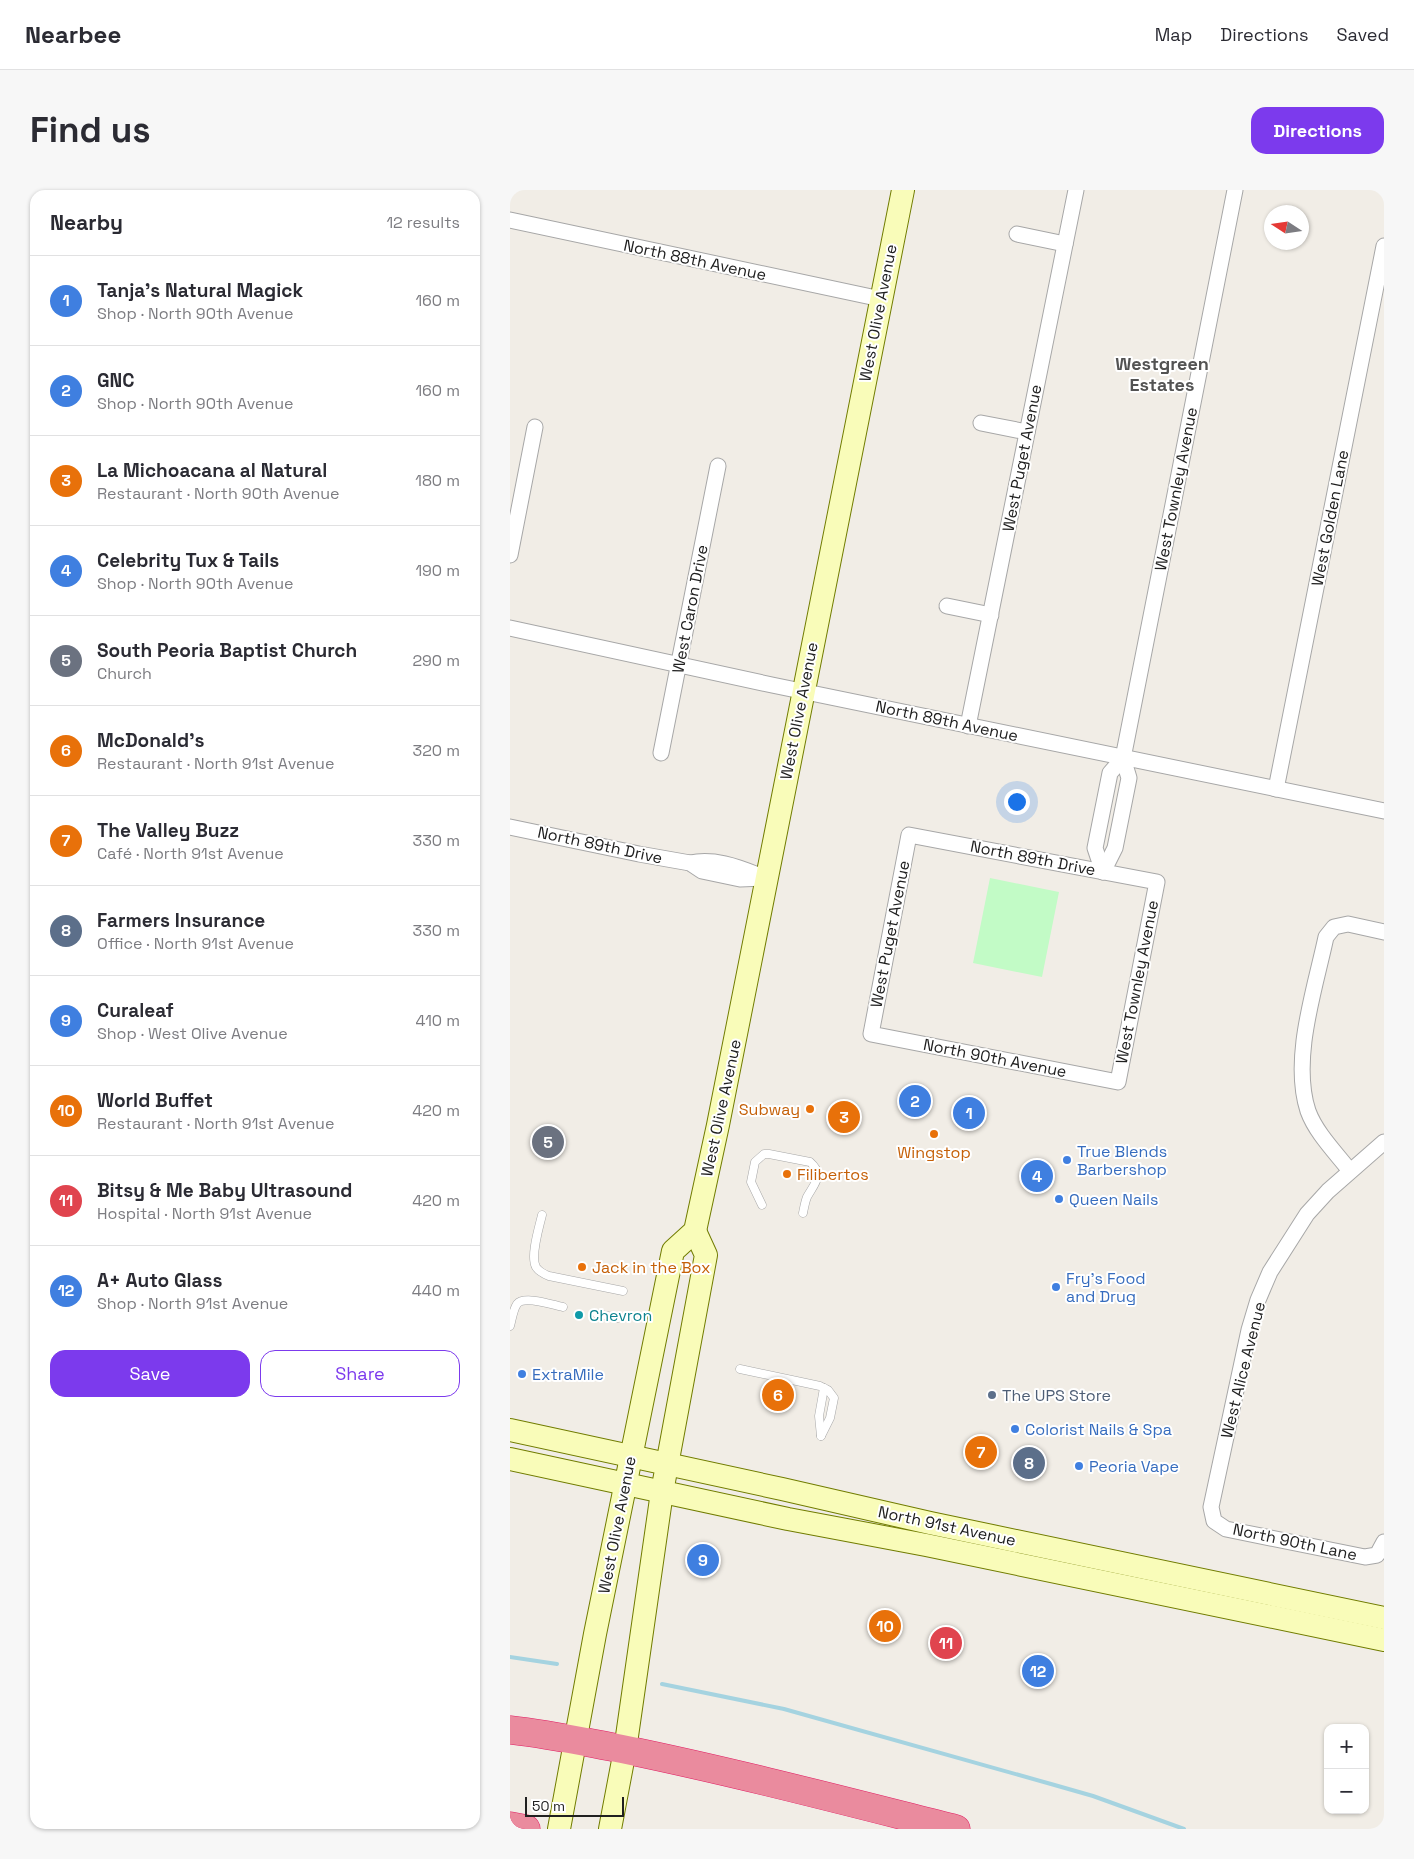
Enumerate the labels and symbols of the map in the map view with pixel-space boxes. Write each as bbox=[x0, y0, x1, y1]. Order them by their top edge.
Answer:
north arrow bbox=[1264, 205, 1309, 250]
street label: North 88th Avenue bbox=[622, 235, 768, 285]
street label: West Olive Avenue bbox=[854, 242, 902, 384]
district label: Westgreen Estates bbox=[1115, 352, 1209, 396]
street label: West Puget Avenue bbox=[997, 383, 1047, 533]
street label: West Townley Avenue bbox=[1150, 405, 1202, 573]
street label: West Golden Lane bbox=[1307, 448, 1353, 588]
street label: West Caron Drive bbox=[667, 543, 713, 675]
street label: West Olive Avenue bbox=[775, 640, 823, 782]
street label: North 89th Avenue bbox=[874, 696, 1020, 746]
your location bbox=[1004, 789, 1030, 815]
street label: North 89th Drive bbox=[536, 822, 664, 868]
street label: North 89th Drive bbox=[969, 836, 1097, 880]
street label: West Puget Avenue bbox=[865, 859, 915, 1009]
street label: West Townley Avenue bbox=[1111, 898, 1163, 1066]
street label: North 90th Avenue bbox=[922, 1034, 1068, 1082]
street label: West Olive Avenue bbox=[696, 1037, 746, 1179]
pin: 2 bbox=[899, 1082, 931, 1120]
pin: 1 bbox=[953, 1094, 985, 1132]
pin: 3 bbox=[828, 1098, 860, 1136]
place label: Subway bbox=[739, 1099, 800, 1120]
marker: Subway bbox=[804, 1103, 816, 1115]
pin: 5 bbox=[532, 1123, 564, 1161]
marker: Wingstop bbox=[928, 1128, 940, 1140]
place label: True Blends Barbershop bbox=[1077, 1141, 1167, 1180]
place label: Wingstop bbox=[897, 1142, 971, 1163]
marker: True Blends Barbershop bbox=[1061, 1154, 1073, 1166]
pin: 4 bbox=[1021, 1157, 1053, 1195]
place label: Filibertos bbox=[797, 1164, 869, 1185]
marker: Filibertos bbox=[781, 1168, 793, 1180]
place label: Queen Nails bbox=[1069, 1189, 1158, 1210]
marker: Queen Nails bbox=[1053, 1193, 1065, 1205]
place label: Jack in the Box bbox=[592, 1257, 710, 1278]
marker: Jack in the Box bbox=[576, 1261, 588, 1273]
place label: Fry's Food and Drug bbox=[1066, 1268, 1146, 1307]
marker: Fry's Food and Drug bbox=[1050, 1281, 1062, 1293]
street label: West Alice Avenue bbox=[1216, 1299, 1270, 1441]
place label: Chevron bbox=[589, 1305, 652, 1326]
marker: Chevron bbox=[573, 1309, 585, 1321]
place label: ExtraMile bbox=[532, 1364, 604, 1385]
marker: ExtraMile bbox=[516, 1368, 528, 1380]
pin: 6 bbox=[762, 1376, 794, 1414]
place label: The UPS Store bbox=[1002, 1385, 1111, 1406]
marker: The UPS Store bbox=[986, 1389, 998, 1401]
place label: Colorist Nails & Spa bbox=[1025, 1419, 1172, 1440]
marker: Colorist Nails & Spa bbox=[1009, 1423, 1021, 1435]
pin: 7 bbox=[965, 1433, 997, 1471]
pin: 8 bbox=[1013, 1444, 1045, 1482]
street label: West Olive Avenue bbox=[593, 1454, 641, 1596]
place label: Peoria Vape bbox=[1089, 1456, 1179, 1477]
marker: Peoria Vape bbox=[1073, 1460, 1085, 1472]
street label: North 91st Avenue bbox=[876, 1501, 1018, 1551]
street label: North 90th Lane bbox=[1231, 1519, 1359, 1565]
pin: 9 bbox=[687, 1541, 719, 1579]
pin: 10 bbox=[869, 1607, 901, 1645]
pin: 11 bbox=[930, 1624, 962, 1662]
pin: 12 bbox=[1022, 1652, 1054, 1690]
scale bar bbox=[525, 1794, 624, 1817]

